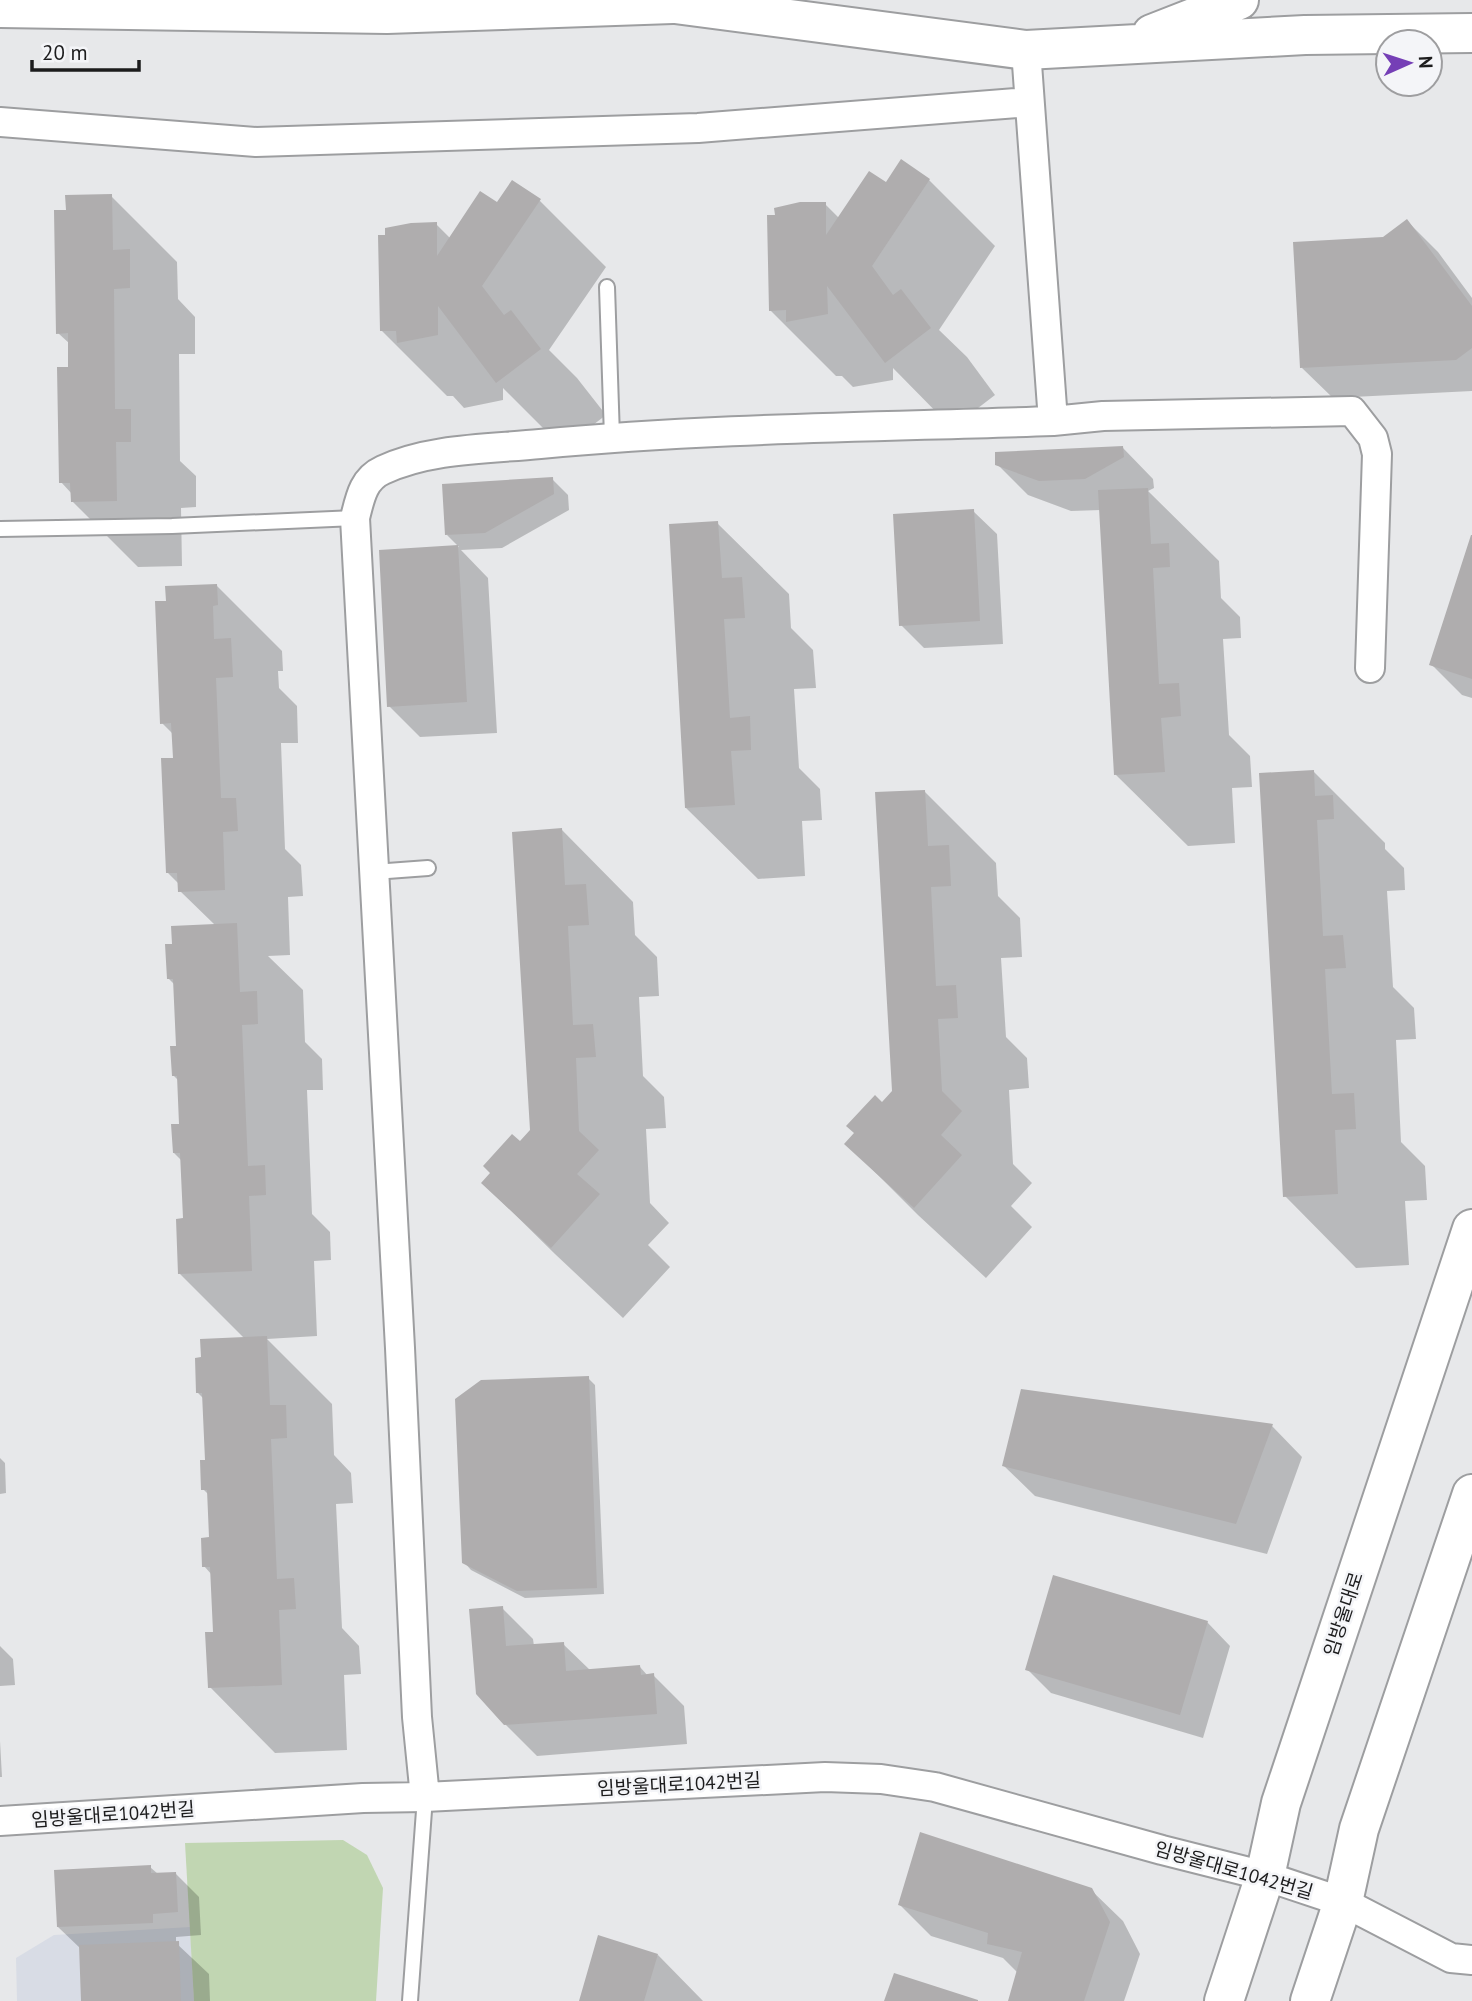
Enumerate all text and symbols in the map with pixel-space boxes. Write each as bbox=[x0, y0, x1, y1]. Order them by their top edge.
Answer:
scale bar bbox=[32, 28, 138, 72]
north arrow bbox=[1374, 28, 1444, 98]
text: 20 m bbox=[42, 39, 88, 66]
text: N bbox=[1414, 55, 1438, 69]
street label: 임방울대로 bbox=[1318, 1569, 1368, 1659]
street label: 임방울대로1042번길 bbox=[597, 1768, 761, 1800]
street label: 임방울대로1042번길 bbox=[30, 1796, 196, 1832]
street label: 임방울대로1042번길 bbox=[1152, 1836, 1316, 1904]

